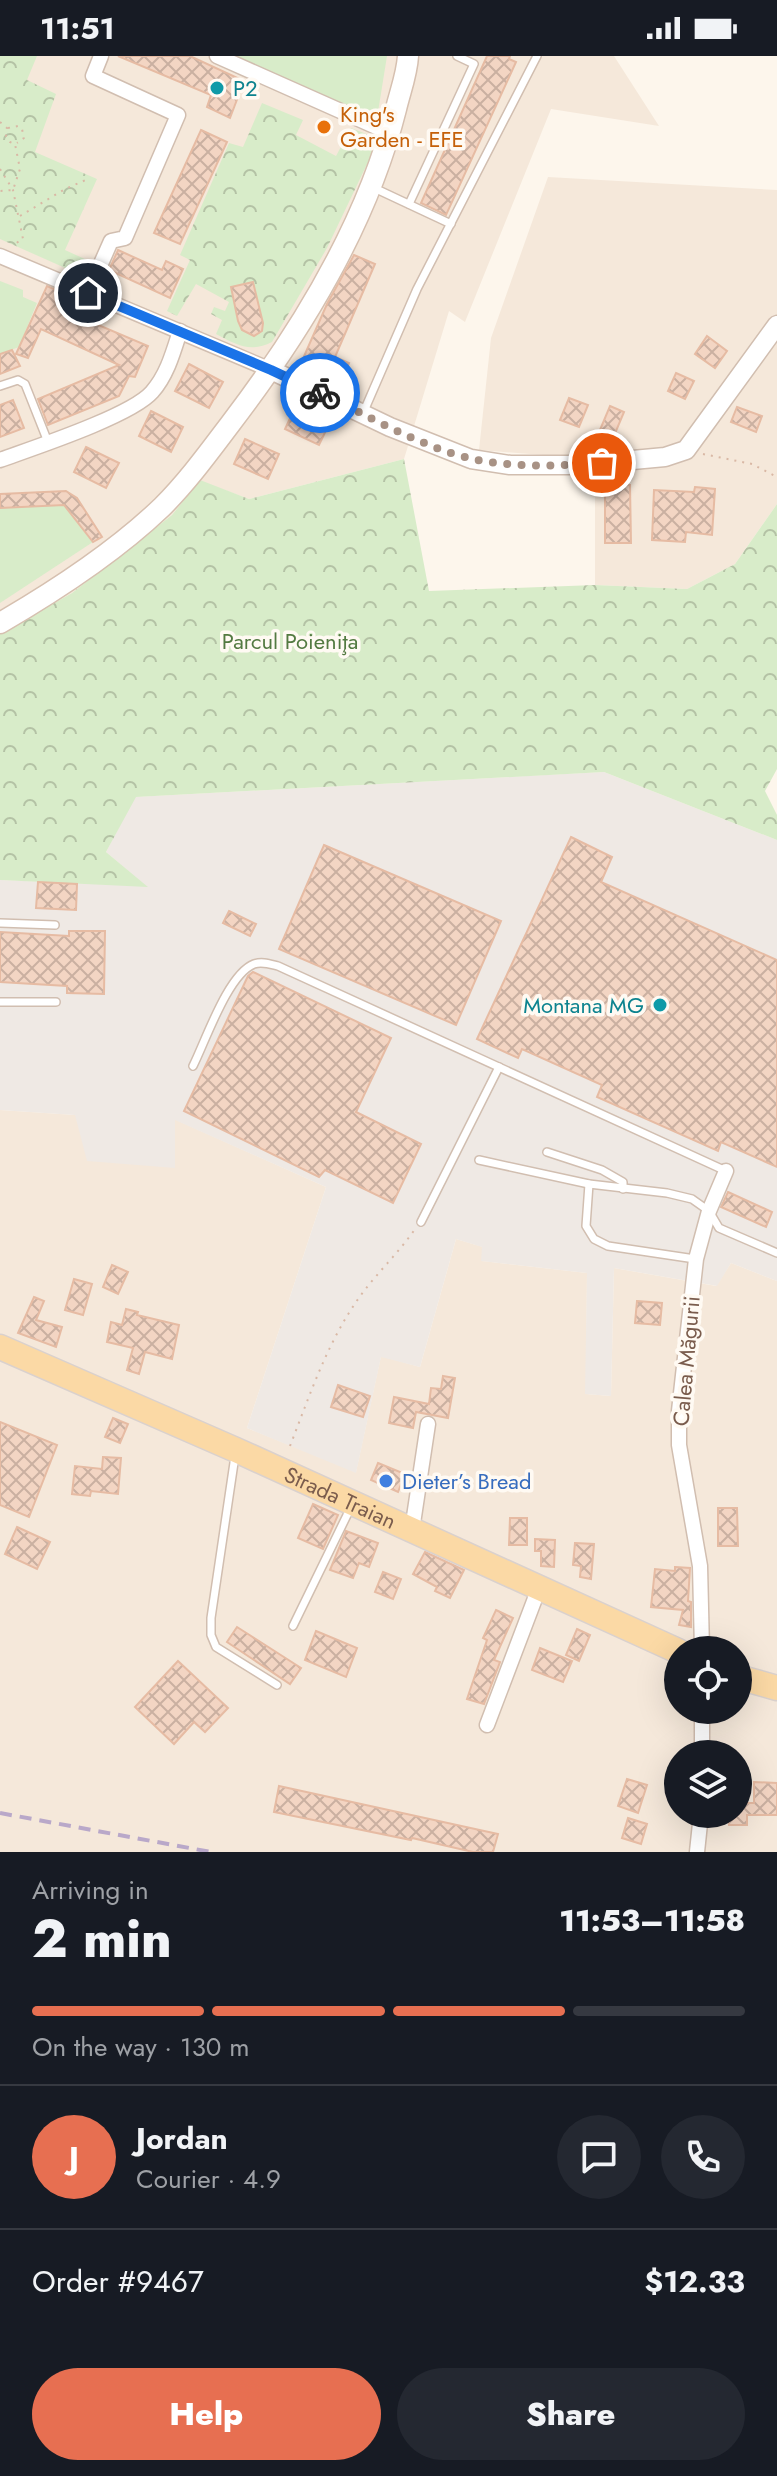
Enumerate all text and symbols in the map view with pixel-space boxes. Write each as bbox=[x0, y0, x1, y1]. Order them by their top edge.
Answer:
text: 11:51 bbox=[40, 7, 115, 50]
place label: P2 bbox=[233, 72, 258, 104]
marker: P2 bbox=[208, 79, 226, 97]
place label: King's Garden - EFE bbox=[340, 98, 464, 155]
marker: King's Garden - EFE bbox=[315, 118, 333, 136]
pin bbox=[54, 259, 122, 327]
icon: home bbox=[66, 271, 110, 315]
courier bbox=[280, 353, 360, 433]
icon: bike bbox=[298, 371, 342, 415]
pin bbox=[568, 429, 636, 497]
icon: bag bbox=[580, 441, 624, 485]
park label: Parcul Poieniţa bbox=[222, 625, 358, 657]
place label: Montana MG bbox=[523, 989, 644, 1021]
marker: Montana MG bbox=[651, 996, 669, 1014]
street label: Calea Măgurii bbox=[664, 1294, 708, 1428]
street label: Strada Traian bbox=[279, 1458, 401, 1537]
place label: Dieter’s Bread bbox=[402, 1465, 531, 1497]
marker: Dieter’s Bread bbox=[377, 1472, 395, 1490]
map controls bbox=[664, 1636, 752, 1828]
button: locate bbox=[664, 1636, 752, 1724]
button: layers bbox=[664, 1740, 752, 1828]
text: Arriving in bbox=[32, 1871, 149, 1909]
text: 11:53–11:58 bbox=[559, 1899, 745, 1942]
text: 2 min bbox=[32, 1901, 172, 1977]
text: On the way · 130 m bbox=[32, 2028, 250, 2066]
button: chat bbox=[557, 2115, 641, 2199]
button: phone bbox=[661, 2115, 745, 2199]
text: Jordan bbox=[136, 2117, 228, 2160]
text: J bbox=[69, 2136, 79, 2179]
text: Courier · 4.9 bbox=[136, 2160, 281, 2198]
text: Order #9467 bbox=[32, 2260, 204, 2303]
text: $12.33 bbox=[644, 2260, 745, 2303]
button: Help bbox=[32, 2368, 381, 2460]
button: Share bbox=[397, 2368, 745, 2460]

